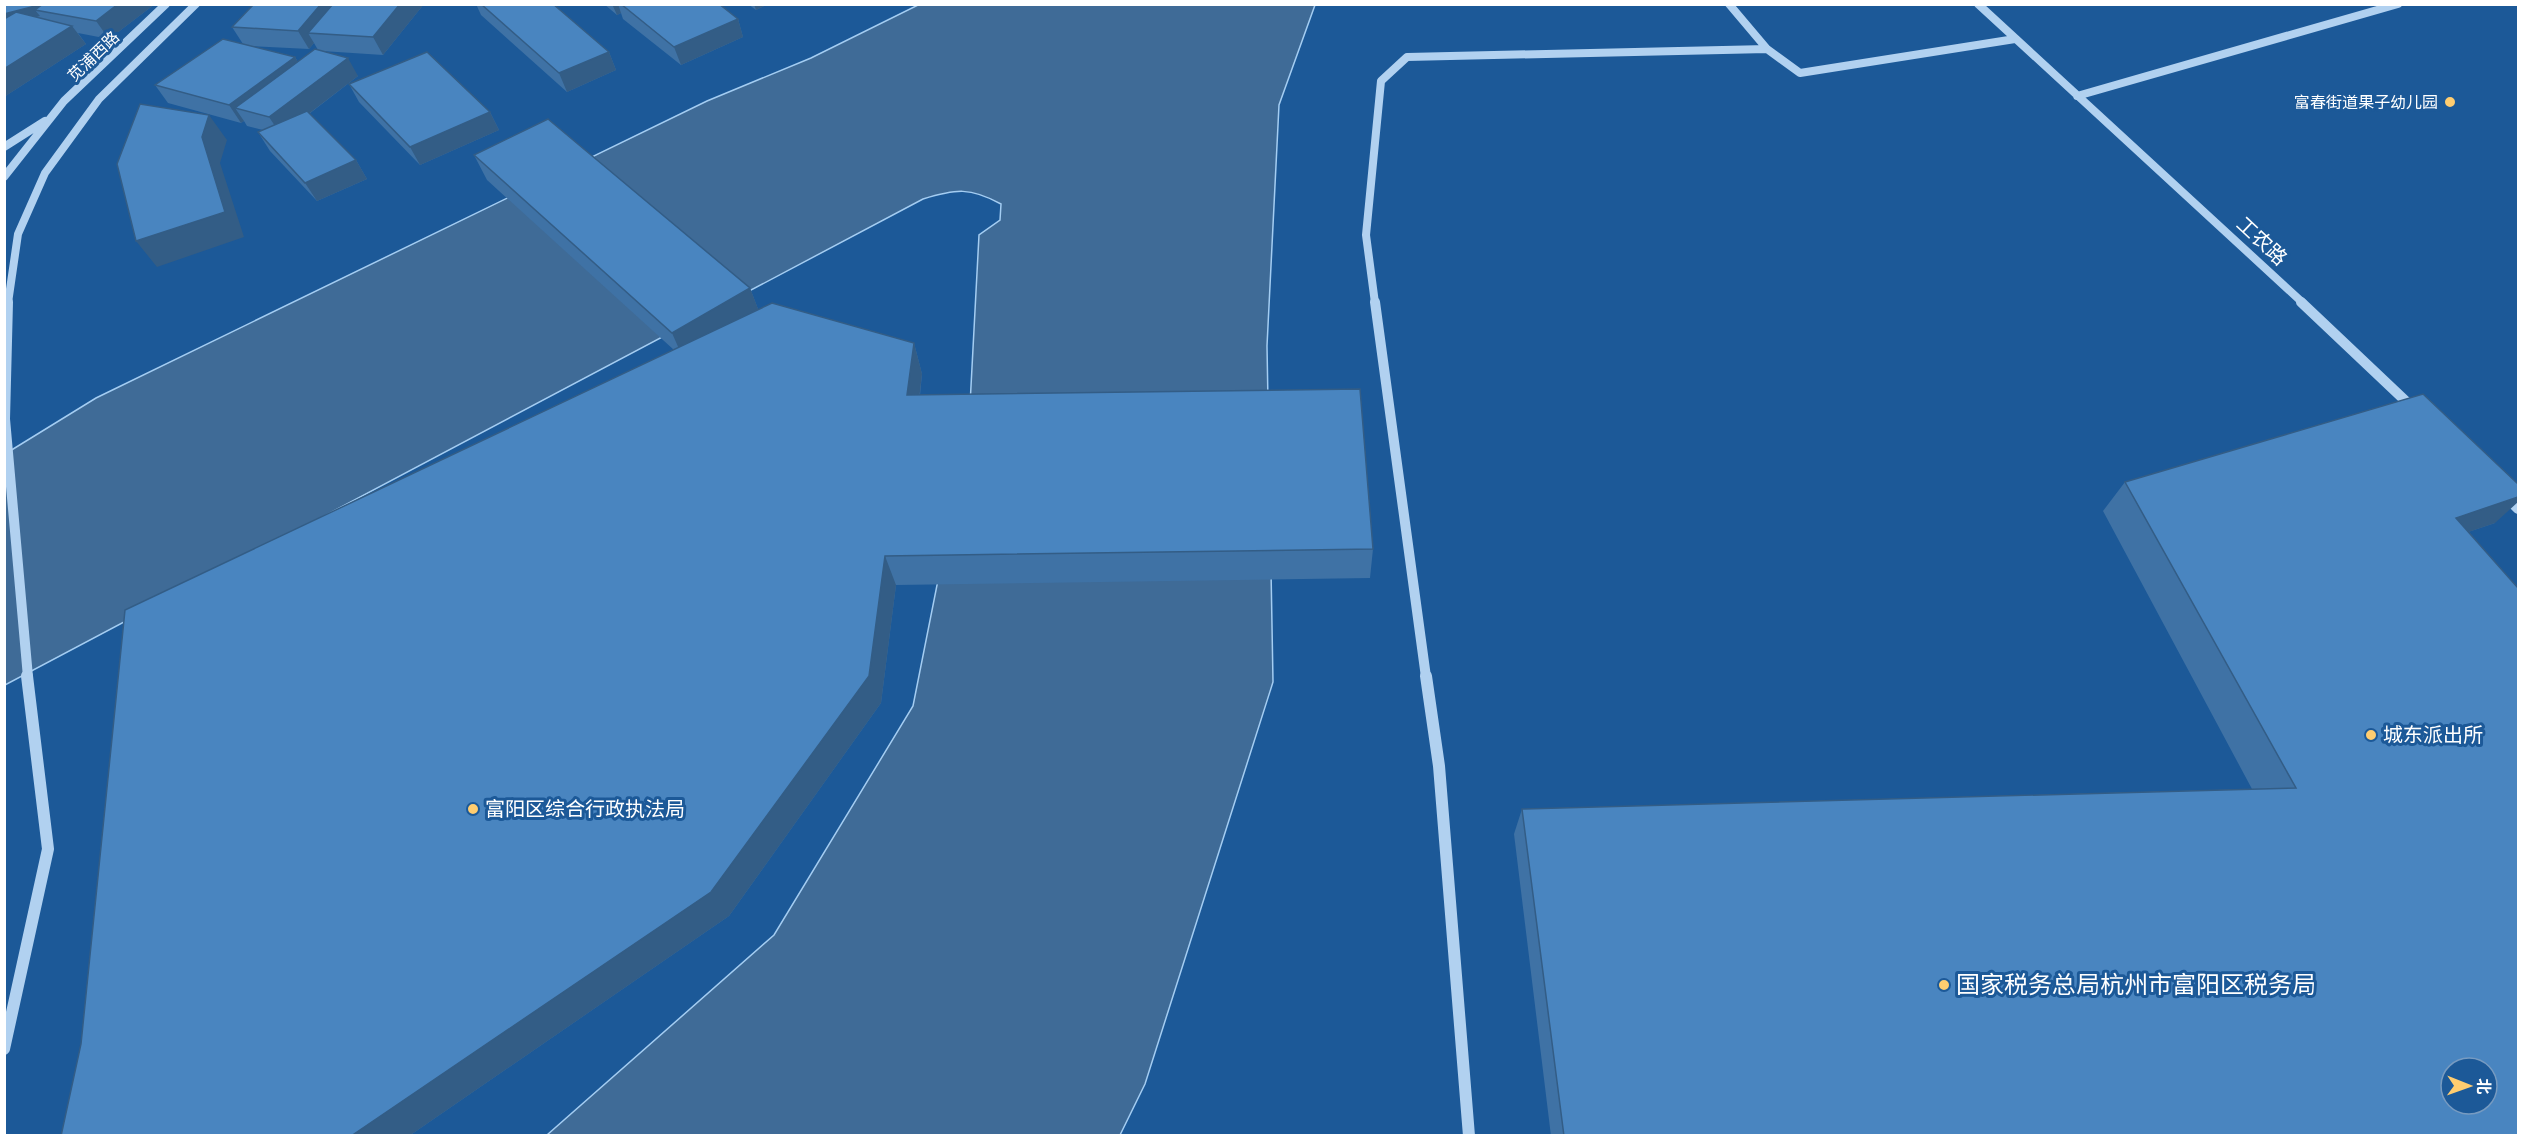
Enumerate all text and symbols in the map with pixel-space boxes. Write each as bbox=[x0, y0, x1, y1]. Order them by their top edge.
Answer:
street label: 苋浦西路 bbox=[64, 27, 123, 85]
place label: 富春街道果子幼儿园 bbox=[2294, 93, 2438, 112]
marker: 富春街道果子幼儿园 bbox=[2443, 95, 2457, 109]
street label: 工农路 bbox=[2232, 212, 2291, 270]
place label: 城东派出所 bbox=[2383, 724, 2483, 747]
marker: 城东派出所 bbox=[2364, 728, 2378, 742]
place label: 富阳区综合行政执法局 bbox=[485, 798, 685, 821]
marker: 富阳区综合行政执法局 bbox=[466, 802, 480, 816]
place label: 国家税务总局杭州市富阳区税务局 bbox=[1956, 971, 2316, 999]
marker: 国家税务总局杭州市富阳区税务局 bbox=[1937, 978, 1951, 992]
north arrow bbox=[2439, 1056, 2499, 1116]
text: 北 bbox=[2474, 1078, 2493, 1094]

